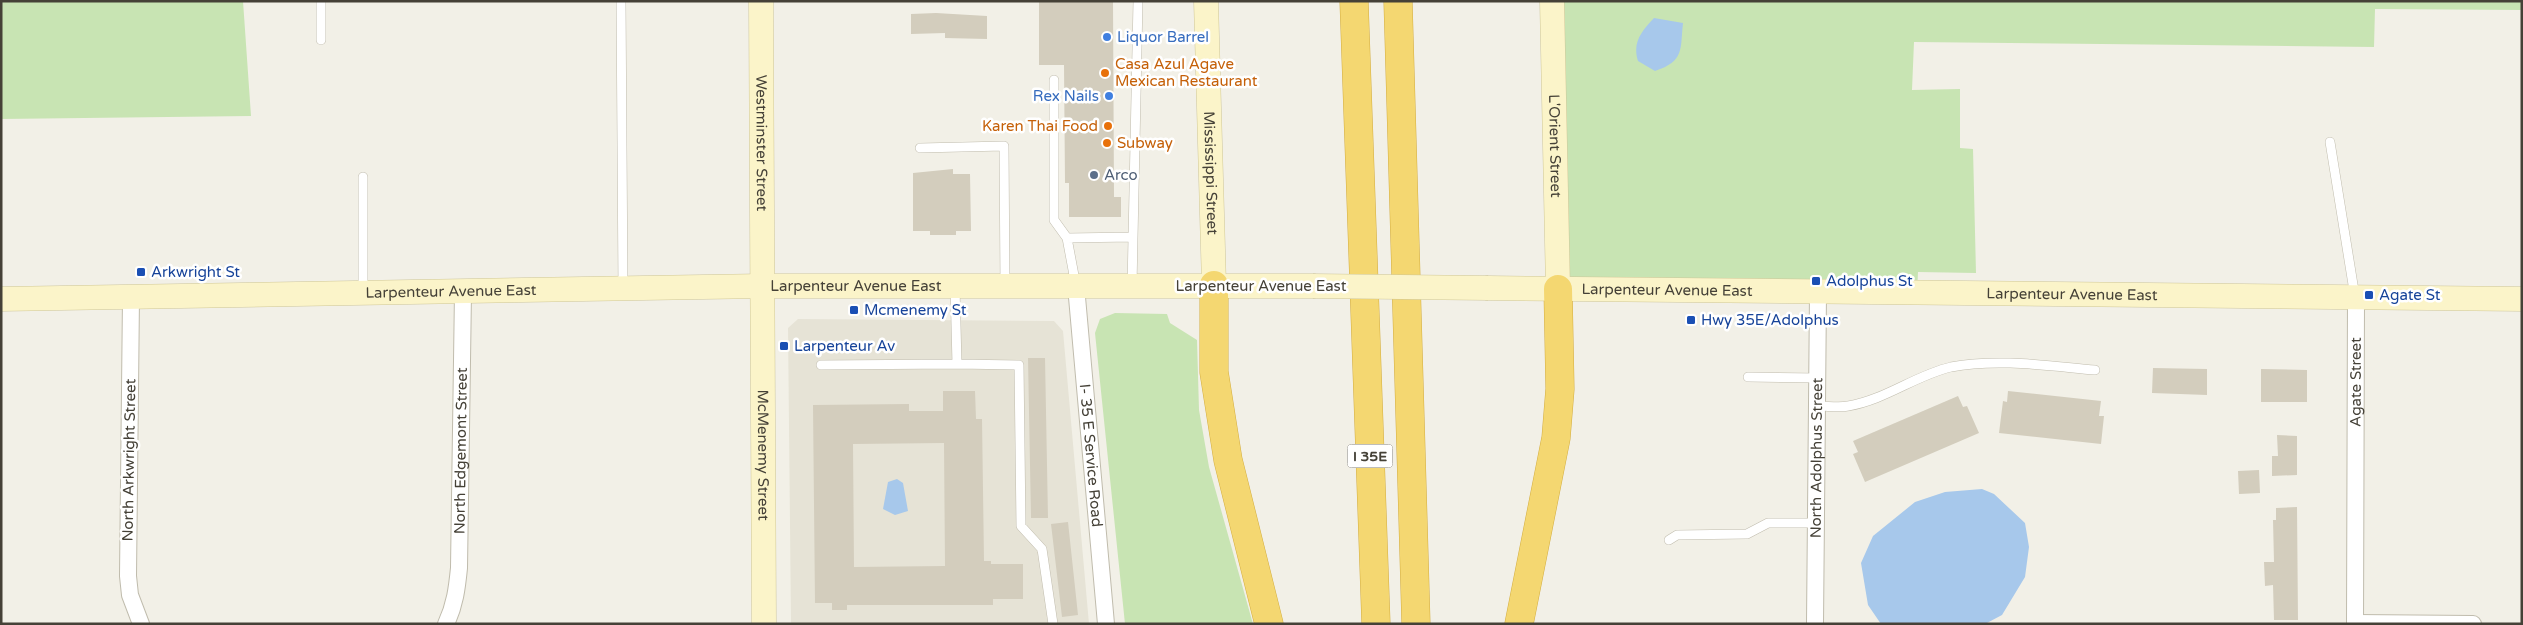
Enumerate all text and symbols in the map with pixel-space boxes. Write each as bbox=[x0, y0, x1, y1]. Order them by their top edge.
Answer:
place label: Liquor Barrel bbox=[1117, 28, 1209, 46]
marker: Liquor Barrel bbox=[1101, 31, 1113, 43]
place label: Casa Azul Agave Mexican Restaurant bbox=[1115, 55, 1258, 90]
marker: Casa Azul Agave Mexican Restaurant bbox=[1099, 67, 1111, 79]
street label: Westminster Street bbox=[752, 75, 771, 212]
place label: Rex Nails bbox=[1033, 87, 1099, 105]
marker: Rex Nails bbox=[1103, 90, 1115, 102]
street label: L'Orient Street bbox=[1545, 94, 1565, 198]
street label: Mississippi Street bbox=[1200, 111, 1222, 235]
place label: Karen Thai Food bbox=[982, 117, 1098, 135]
marker: Karen Thai Food bbox=[1102, 120, 1114, 132]
place label: Subway bbox=[1117, 134, 1173, 152]
marker: Subway bbox=[1101, 137, 1113, 149]
place label: Arco bbox=[1104, 166, 1138, 184]
marker: Arco bbox=[1088, 169, 1100, 181]
place label: Arkwright St bbox=[151, 263, 240, 281]
marker: Arkwright St bbox=[135, 266, 147, 278]
place label: Adolphus St bbox=[1826, 272, 1913, 290]
marker: Adolphus St bbox=[1810, 275, 1822, 287]
street label: Larpenteur Avenue East bbox=[770, 277, 942, 295]
street label: Larpenteur Avenue East bbox=[1176, 277, 1347, 295]
street label: Larpenteur Avenue East bbox=[1581, 280, 1753, 300]
street label: Larpenteur Avenue East bbox=[365, 281, 537, 302]
street label: Larpenteur Avenue East bbox=[1986, 284, 2158, 304]
place label: Agate St bbox=[2379, 286, 2441, 304]
marker: Agate St bbox=[2363, 289, 2375, 301]
place label: Mcmenemy St bbox=[864, 301, 967, 319]
marker: Mcmenemy St bbox=[848, 304, 860, 316]
place label: Hwy 35E/Adolphus bbox=[1701, 311, 1839, 329]
marker: Hwy 35E/Adolphus bbox=[1685, 314, 1697, 326]
place label: Larpenteur Av bbox=[794, 337, 895, 355]
street label: Agate Street bbox=[2347, 337, 2365, 427]
marker: Larpenteur Av bbox=[778, 340, 790, 352]
street label: North Edgemont Street bbox=[450, 367, 471, 534]
street label: North Adolphus Street bbox=[1807, 377, 1826, 538]
street label: North Arkwright Street bbox=[119, 378, 139, 542]
street label: I- 35 E Service Road bbox=[1076, 383, 1106, 528]
street label: McMenemy Street bbox=[754, 389, 773, 521]
road number: I 35E bbox=[1348, 444, 1392, 468]

